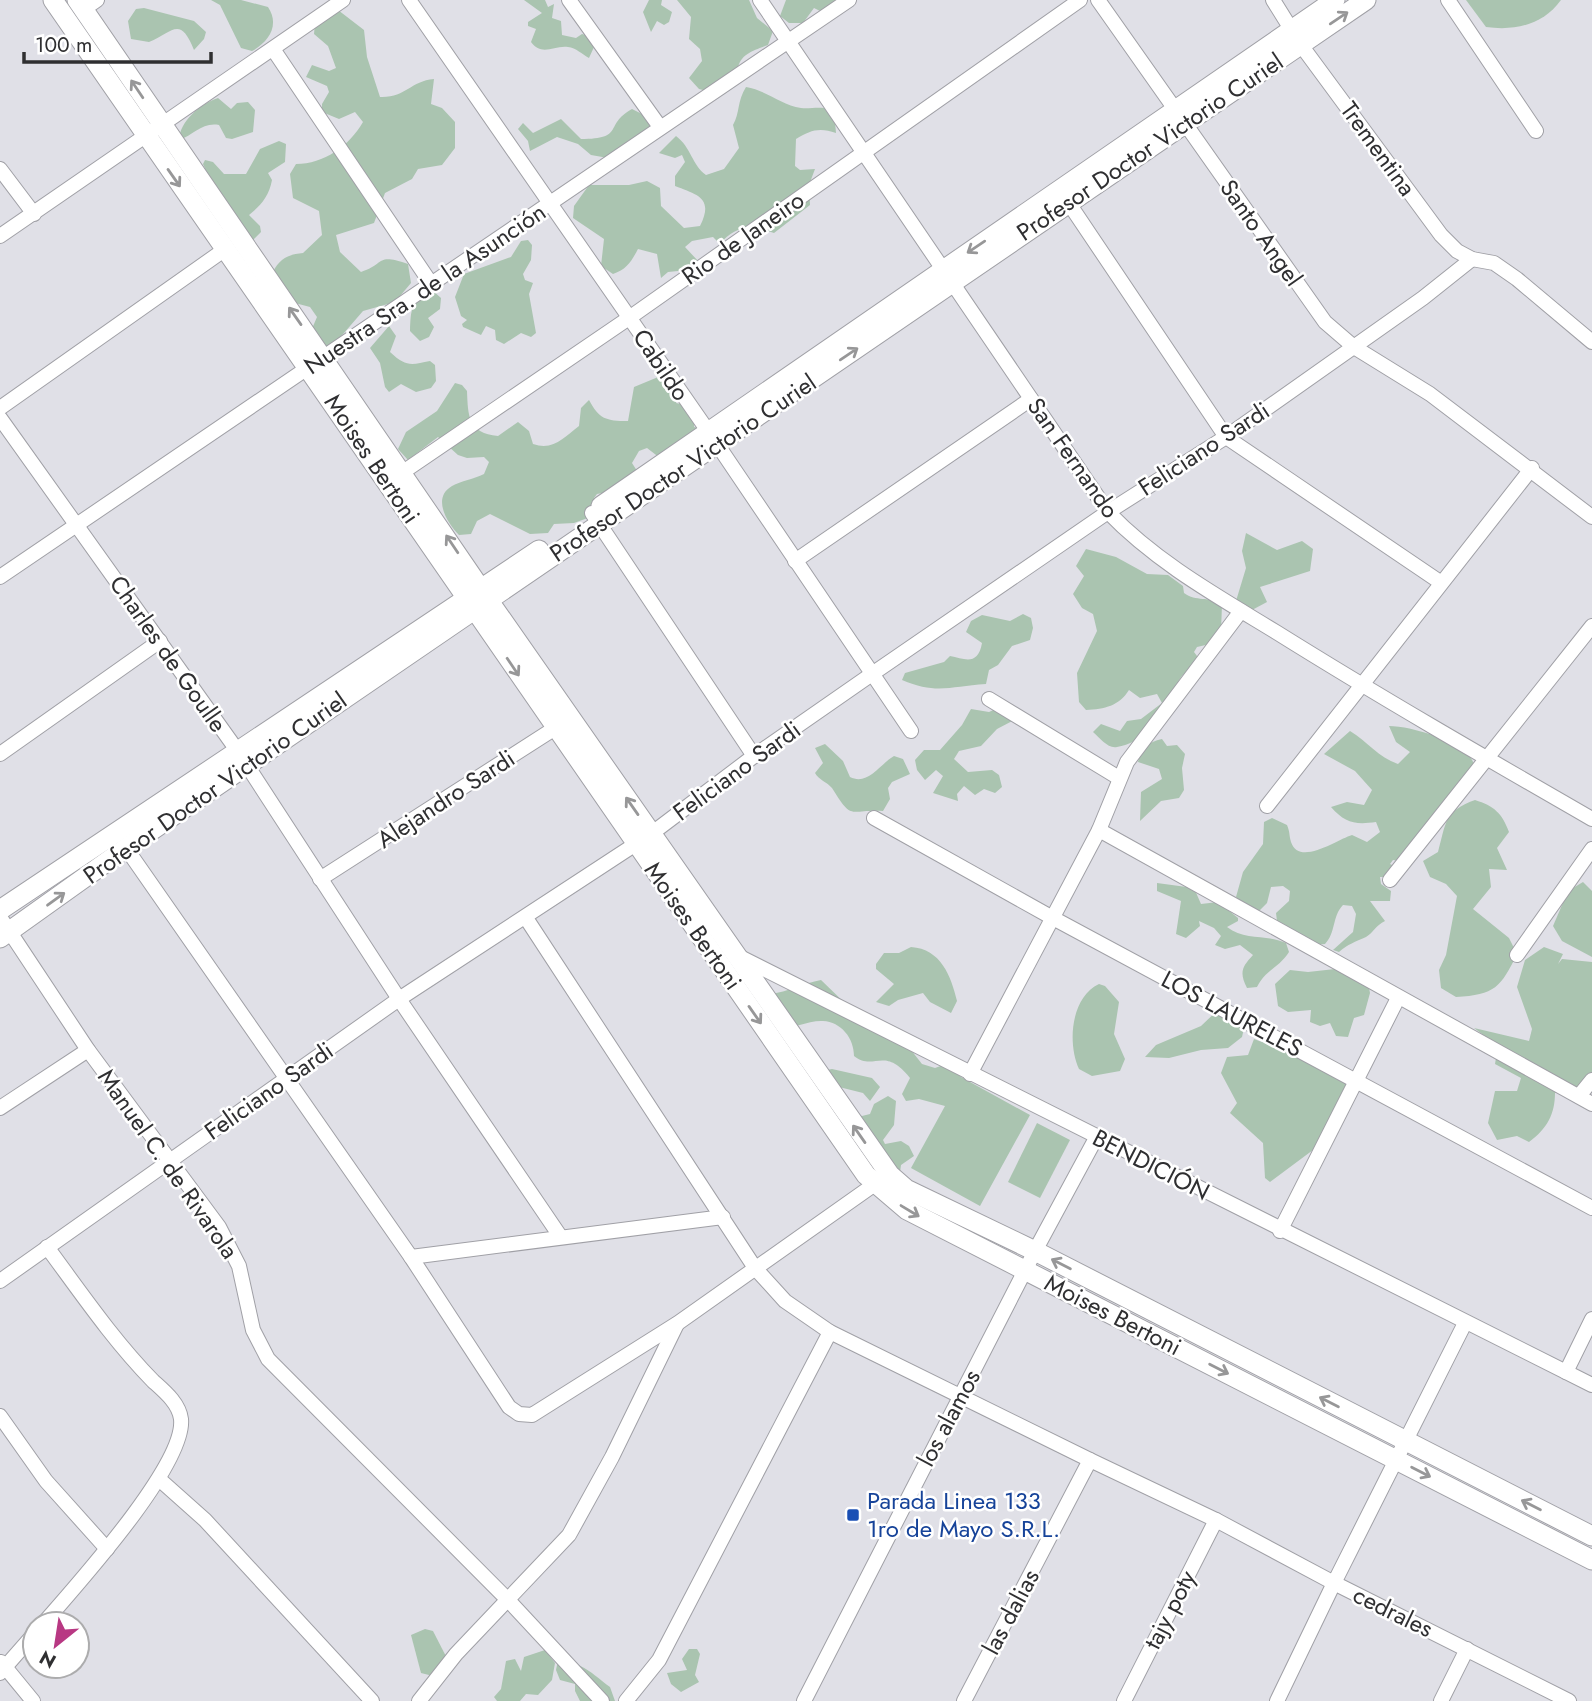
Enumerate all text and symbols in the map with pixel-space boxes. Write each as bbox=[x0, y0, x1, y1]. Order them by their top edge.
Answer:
one-way arrow bbox=[1329, 11, 1349, 25]
scale bar bbox=[24, 21, 212, 65]
text: 100 m bbox=[35, 30, 92, 60]
street label: Profesor Doctor Victorio Curiel bbox=[1009, 44, 1290, 249]
one-way arrow bbox=[130, 80, 145, 99]
street label: Trementina bbox=[1332, 94, 1425, 203]
one-way arrow bbox=[167, 168, 181, 187]
street label: Santo Angel bbox=[1212, 172, 1311, 293]
street label: Rio de Janeiro bbox=[674, 182, 811, 293]
street label: Nuestra Sra. de la Asunción bbox=[297, 194, 553, 383]
one-way arrow bbox=[967, 240, 986, 254]
one-way arrow bbox=[288, 307, 302, 326]
street label: Cabildo bbox=[624, 322, 698, 408]
one-way arrow bbox=[838, 347, 858, 361]
street label: Profesor Doctor Victorio Curiel bbox=[542, 365, 823, 570]
street label: Moises Bertoni bbox=[316, 387, 429, 530]
street label: San Fernando bbox=[1019, 390, 1128, 525]
street label: Feliciano Sardi bbox=[1131, 393, 1276, 504]
one-way arrow bbox=[445, 535, 459, 554]
street label: Charles de Goulle bbox=[101, 568, 236, 739]
one-way arrow bbox=[506, 657, 521, 676]
street label: Profesor Doctor Victorio Curiel bbox=[76, 683, 354, 892]
street label: Feliciano Sardi bbox=[666, 712, 808, 829]
street label: Alejandro Sardi bbox=[370, 741, 522, 856]
one-way arrow bbox=[625, 797, 639, 816]
street label: Moises Bertoni bbox=[636, 854, 751, 997]
one-way arrow bbox=[46, 891, 65, 906]
street label: LOS LAURELES bbox=[1155, 962, 1309, 1066]
one-way arrow bbox=[748, 1005, 762, 1024]
street label: Feliciano Sardi bbox=[197, 1033, 340, 1148]
street label: Manuel C. de Rivarola bbox=[90, 1062, 247, 1266]
street label: BENDICIÓN bbox=[1087, 1120, 1216, 1209]
one-way arrow bbox=[852, 1125, 866, 1144]
one-way arrow bbox=[900, 1204, 920, 1218]
one-way arrow bbox=[1051, 1257, 1072, 1271]
street label: Moises Bertoni bbox=[1039, 1265, 1188, 1364]
street label: los alamos bbox=[908, 1363, 989, 1473]
one-way arrow bbox=[1208, 1363, 1228, 1377]
one-way arrow bbox=[1319, 1394, 1340, 1408]
one-way arrow bbox=[1410, 1466, 1431, 1480]
place label: Parada Linea 133 1ro de Mayo S.R.L. bbox=[867, 1483, 1060, 1546]
one-way arrow bbox=[1521, 1498, 1542, 1512]
marker: Parada Linea 133 1ro de Mayo S.R.L. bbox=[845, 1507, 861, 1523]
street label: las dalias bbox=[973, 1563, 1048, 1661]
street label: tajy poty bbox=[1135, 1564, 1204, 1655]
street label: cedrales bbox=[1347, 1577, 1439, 1646]
north arrow bbox=[21, 1610, 91, 1680]
text: N bbox=[34, 1644, 61, 1675]

